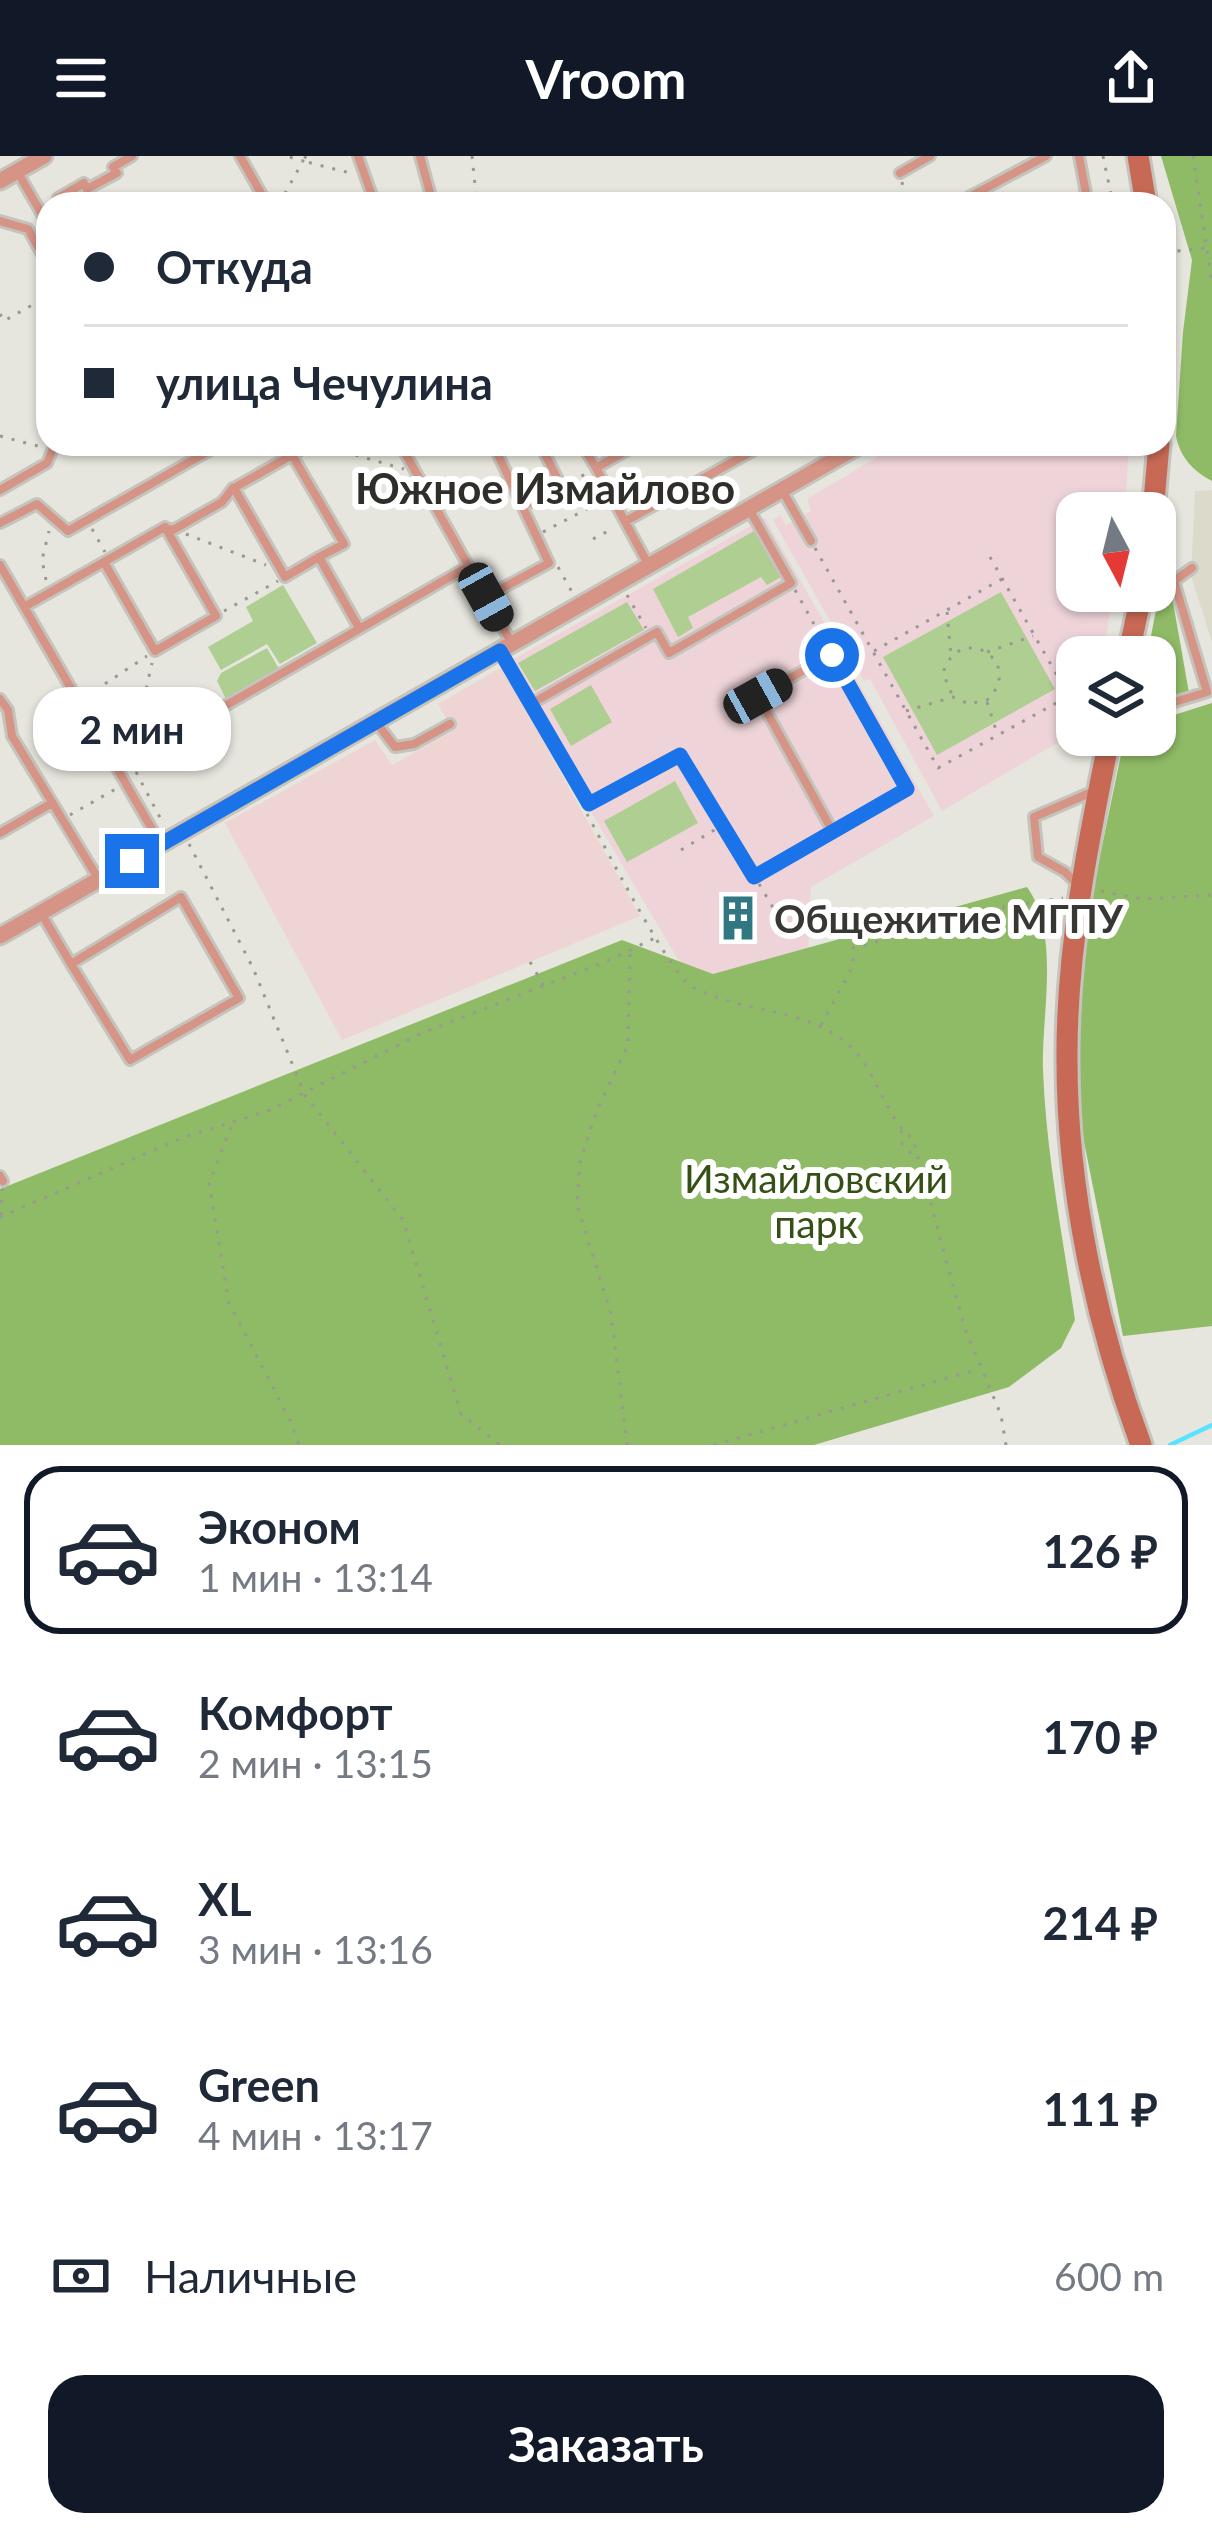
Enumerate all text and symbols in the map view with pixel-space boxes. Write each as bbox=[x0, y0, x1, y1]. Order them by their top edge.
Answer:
icon: menu bbox=[48, 45, 114, 111]
icon: share bbox=[1098, 45, 1164, 111]
text: Vroom bbox=[525, 46, 687, 111]
text: Откуда bbox=[156, 240, 313, 294]
text: улица Чечулина bbox=[156, 356, 493, 410]
district label: Южное Измайлово bbox=[355, 463, 735, 513]
north arrow bbox=[1056, 492, 1176, 612]
map controls bbox=[1056, 492, 1176, 756]
car bbox=[453, 557, 519, 637]
route start bbox=[805, 628, 859, 682]
button: layers bbox=[1056, 636, 1176, 756]
car bbox=[718, 663, 798, 729]
callout: 2 мин bbox=[33, 687, 231, 771]
text: 2 мин bbox=[80, 706, 185, 752]
route end bbox=[105, 834, 159, 888]
building icon: Общежитие МГПУ bbox=[713, 893, 763, 943]
place label: Общежитие МГПУ bbox=[774, 895, 1124, 941]
park label: Измайловский парк bbox=[684, 1155, 948, 1246]
icon: car bbox=[54, 1496, 162, 1604]
text: Эконом bbox=[198, 1500, 361, 1554]
text: 126 ₽ bbox=[1043, 1524, 1158, 1578]
text: 1 мин · 13:14 bbox=[198, 1554, 433, 1600]
icon: car bbox=[54, 1682, 162, 1790]
text: Комфорт bbox=[198, 1686, 393, 1740]
text: 170 ₽ bbox=[1043, 1710, 1158, 1764]
text: 2 мин · 13:15 bbox=[198, 1740, 433, 1786]
icon: car bbox=[54, 1868, 162, 1976]
text: XL bbox=[198, 1872, 252, 1926]
text: 214 ₽ bbox=[1043, 1896, 1158, 1950]
text: 3 мин · 13:16 bbox=[198, 1926, 433, 1972]
icon: car bbox=[54, 2054, 162, 2162]
text: Green bbox=[198, 2058, 320, 2112]
text: 111 ₽ bbox=[1043, 2082, 1158, 2136]
text: 4 мин · 13:17 bbox=[198, 2112, 433, 2158]
icon: cash bbox=[48, 2243, 114, 2309]
text: Наличные bbox=[144, 2249, 357, 2303]
text: 600 m bbox=[1054, 2253, 1164, 2299]
button: Заказать bbox=[48, 2375, 1164, 2513]

